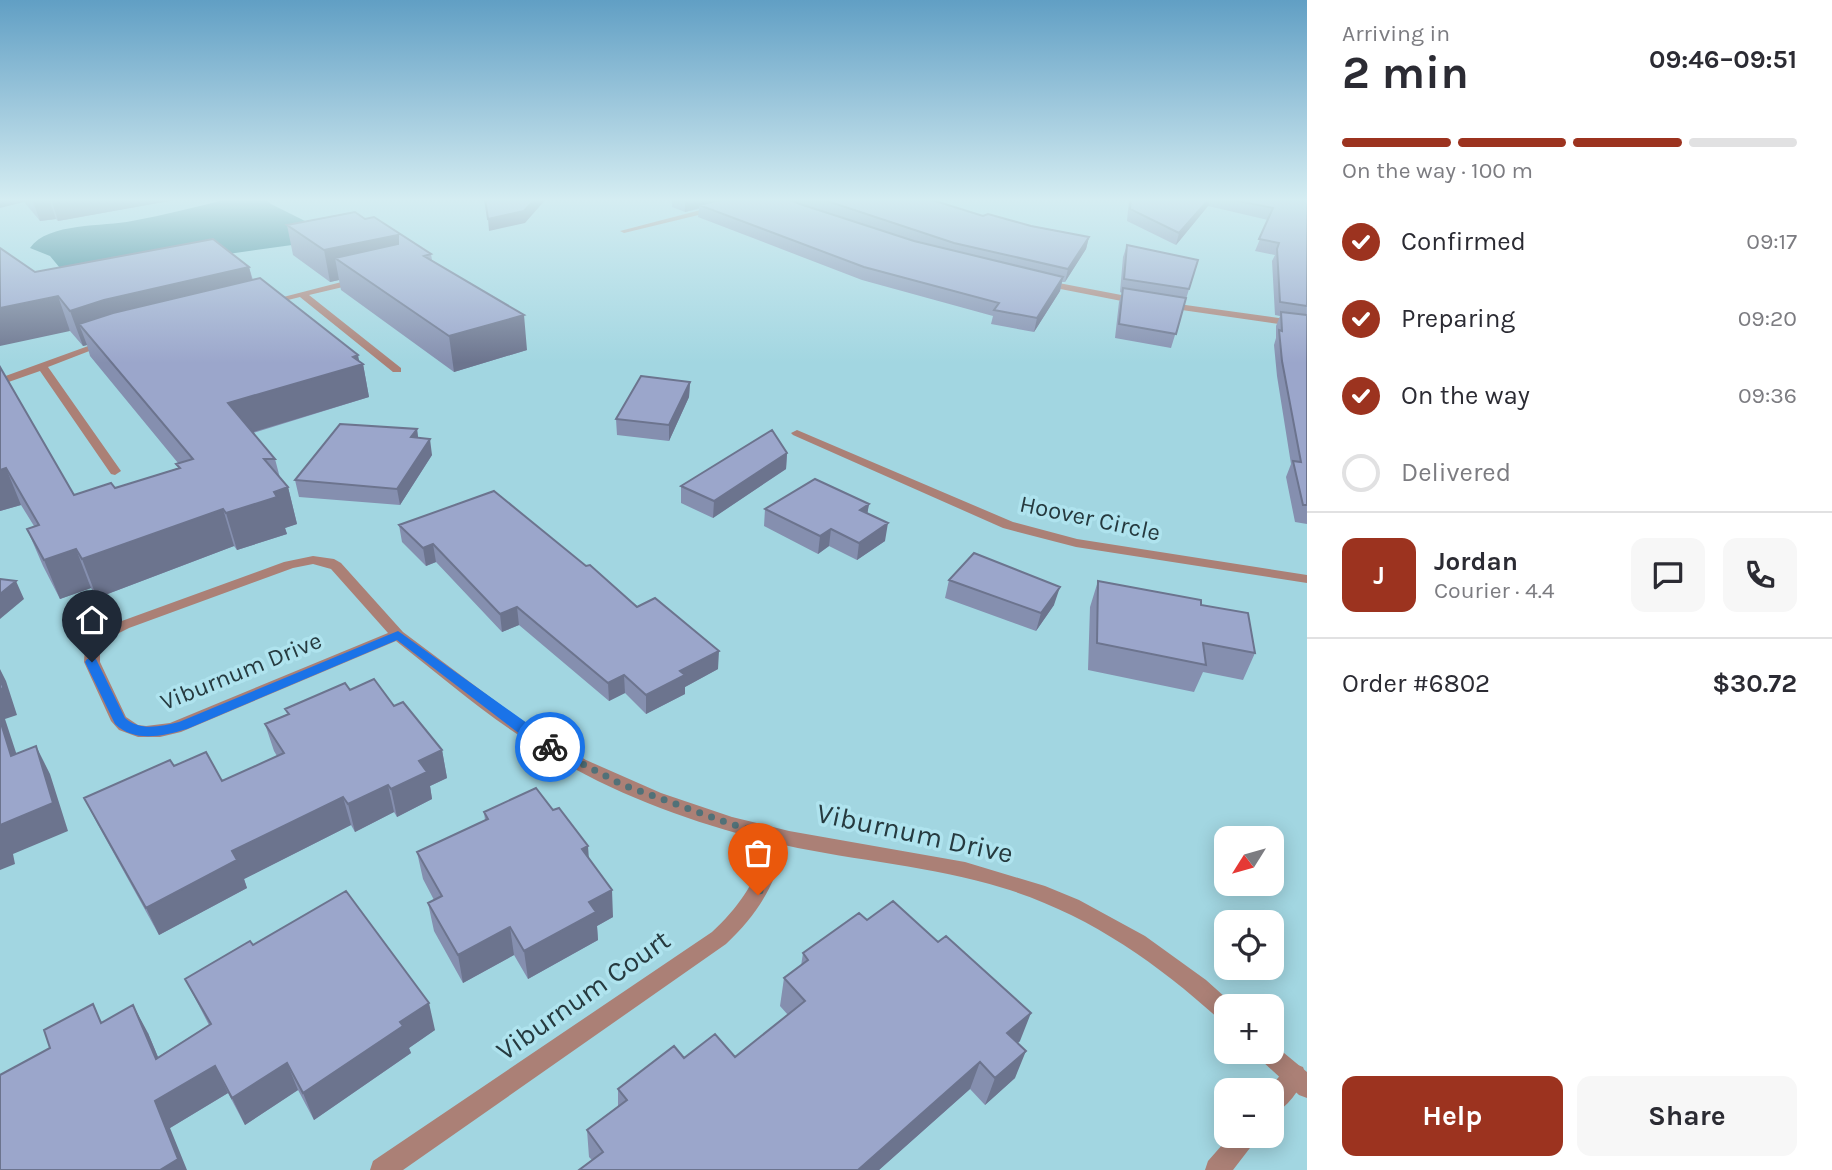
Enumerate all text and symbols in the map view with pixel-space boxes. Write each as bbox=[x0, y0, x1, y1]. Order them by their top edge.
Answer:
text: Arriving in bbox=[1342, 20, 1450, 47]
text: 09:46–09:51 bbox=[1649, 44, 1797, 75]
text: 2 min bbox=[1342, 46, 1469, 100]
text: On the way · 100 m bbox=[1342, 157, 1533, 184]
icon: check bbox=[1342, 223, 1380, 261]
text: Confirmed bbox=[1401, 226, 1526, 257]
text: 09:17 bbox=[1746, 228, 1797, 255]
icon: check bbox=[1342, 300, 1380, 338]
text: Preparing bbox=[1401, 303, 1515, 334]
text: 09:20 bbox=[1738, 305, 1797, 332]
icon: check bbox=[1342, 377, 1380, 415]
text: On the way bbox=[1401, 380, 1530, 411]
text: 09:36 bbox=[1738, 382, 1797, 409]
text: Delivered bbox=[1401, 457, 1511, 488]
street label: Hoover Circle bbox=[1017, 489, 1163, 547]
button: chat bbox=[1631, 538, 1705, 612]
button: phone bbox=[1723, 538, 1797, 612]
text: Jordan bbox=[1434, 546, 1518, 577]
text: J bbox=[1373, 560, 1385, 591]
text: Courier · 4.4 bbox=[1434, 577, 1555, 604]
pin bbox=[62, 590, 122, 662]
icon: home bbox=[73, 601, 111, 639]
street label: Viburnum Drive bbox=[156, 626, 326, 716]
text: Order #6802 bbox=[1342, 668, 1490, 699]
text: $30.72 bbox=[1712, 668, 1797, 699]
courier bbox=[515, 712, 585, 782]
icon: bike bbox=[531, 728, 569, 766]
street label: Viburnum Drive bbox=[814, 796, 1016, 870]
pin bbox=[728, 823, 788, 895]
north arrow bbox=[1214, 826, 1284, 896]
map controls bbox=[1214, 826, 1284, 1148]
icon: bag bbox=[739, 834, 777, 872]
button: locate bbox=[1214, 910, 1284, 980]
street label: Viburnum Court bbox=[490, 923, 676, 1067]
button: + bbox=[1214, 994, 1284, 1064]
button: Help bbox=[1342, 1076, 1563, 1156]
button: Share bbox=[1577, 1076, 1797, 1156]
button: − bbox=[1214, 1078, 1284, 1148]

